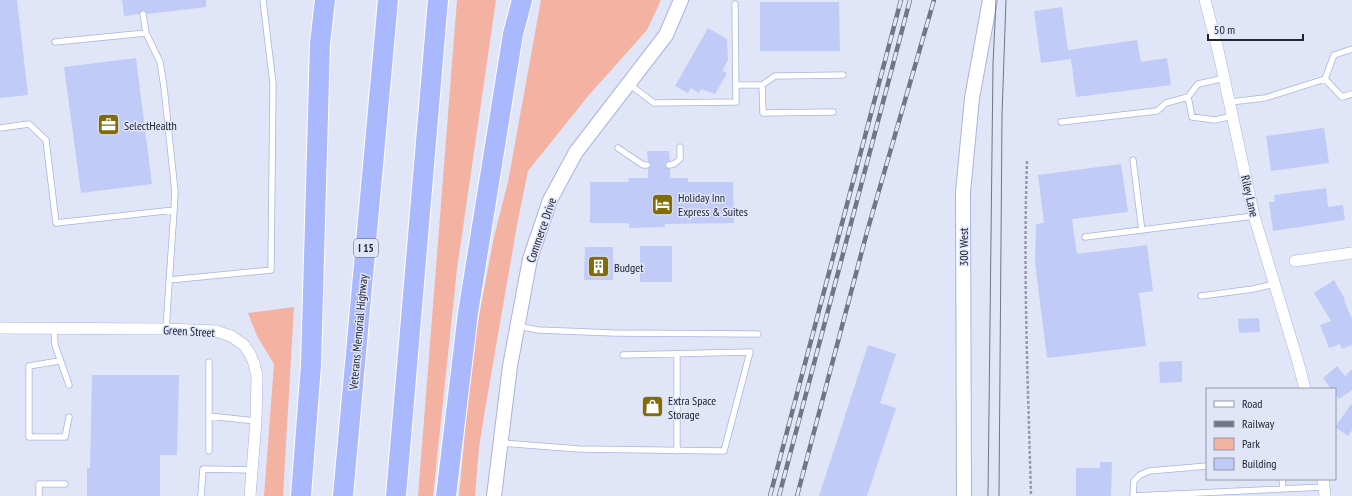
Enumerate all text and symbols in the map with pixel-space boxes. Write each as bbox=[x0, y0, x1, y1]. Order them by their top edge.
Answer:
scale bar bbox=[1208, 16, 1303, 42]
text: 50 m bbox=[1214, 22, 1235, 37]
office icon: SelectHealth bbox=[95, 112, 121, 138]
place label: SelectHealth bbox=[124, 118, 177, 133]
street label: Riley Lane bbox=[1238, 174, 1262, 218]
place label: Holiday Inn Express & Suites bbox=[678, 190, 748, 219]
hotel icon: Holiday Inn Express & Suites bbox=[649, 191, 675, 217]
street label: Commerce Drive bbox=[523, 196, 559, 264]
street label: 300 West bbox=[956, 227, 971, 266]
road number: I 15 bbox=[354, 239, 378, 257]
building icon: Budget bbox=[586, 254, 612, 280]
place label: Budget bbox=[614, 260, 644, 275]
street label: Veterans Memorial Highway bbox=[345, 273, 371, 391]
street label: Green Street bbox=[163, 322, 216, 340]
legend bbox=[1206, 388, 1336, 480]
place label: Extra Space Storage bbox=[668, 393, 716, 422]
shop icon: Extra Space Storage bbox=[640, 394, 666, 420]
text: Road bbox=[1242, 396, 1262, 411]
text: Railway bbox=[1242, 416, 1275, 431]
text: Park bbox=[1242, 436, 1260, 451]
text: Building bbox=[1242, 456, 1277, 471]

